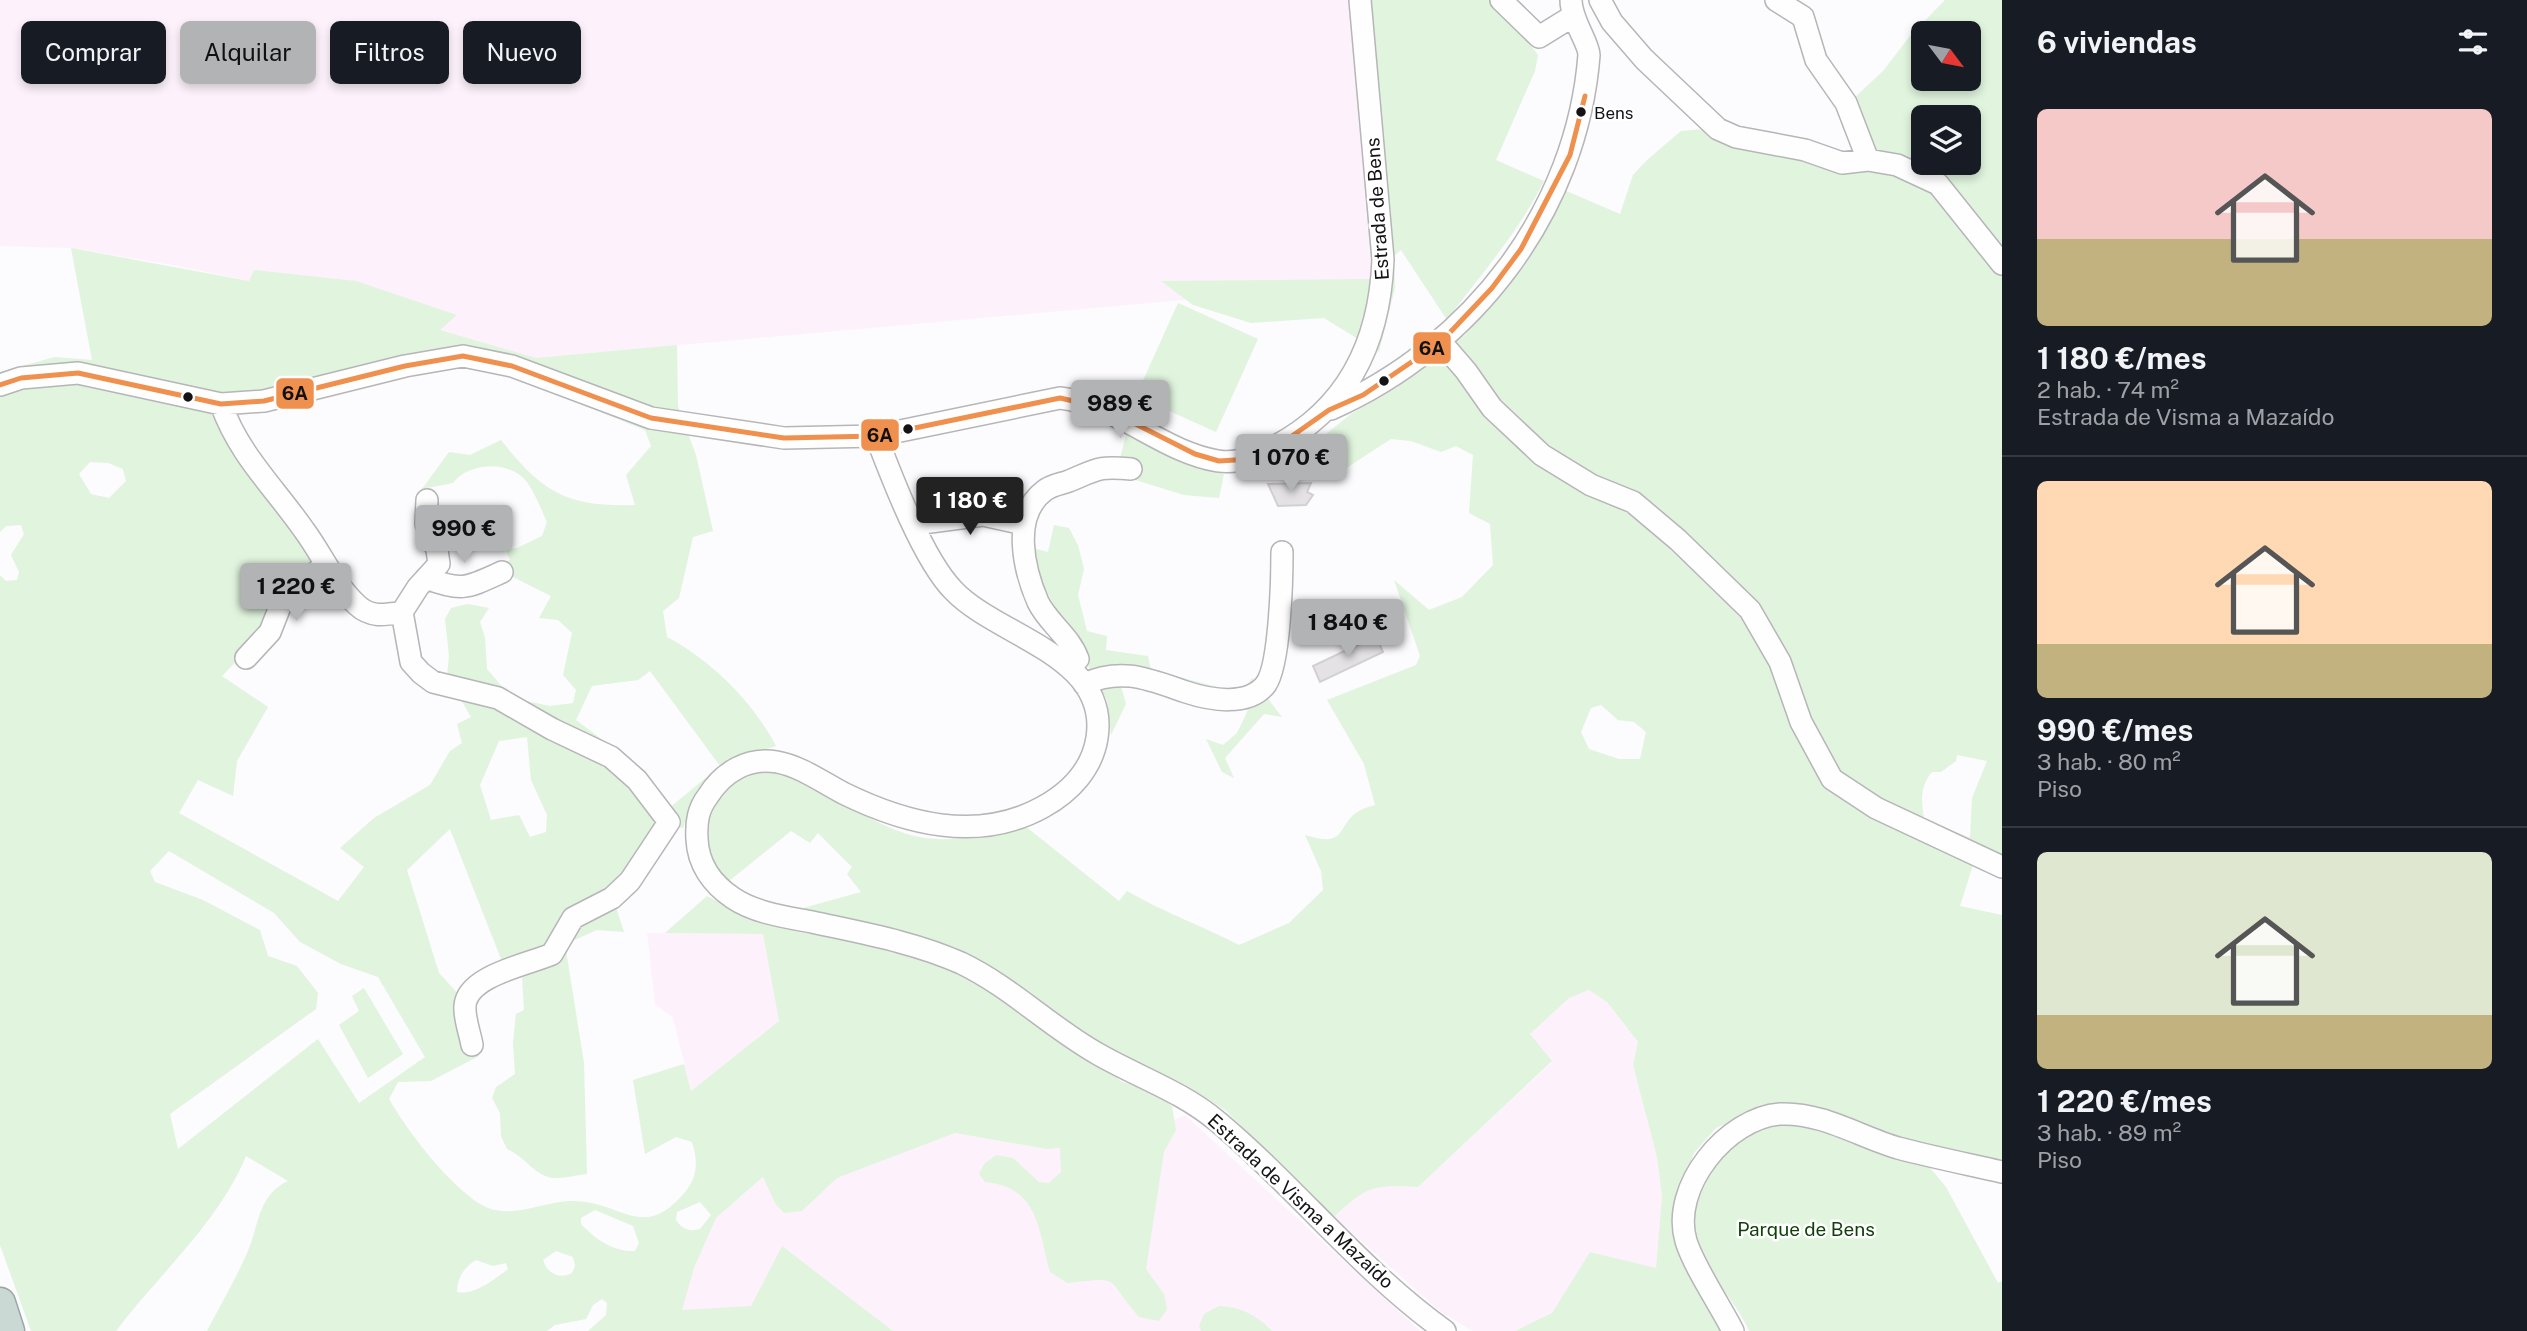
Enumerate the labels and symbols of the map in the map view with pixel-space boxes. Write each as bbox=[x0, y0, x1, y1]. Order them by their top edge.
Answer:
north arrow bbox=[1911, 21, 1981, 91]
place label: Bens bbox=[1594, 103, 1633, 123]
marker: Bens bbox=[1574, 105, 1588, 119]
street label: Estrada de Bens bbox=[1361, 137, 1393, 281]
line badge: 6A bbox=[1412, 331, 1452, 365]
text: 6A bbox=[1419, 337, 1445, 359]
unlabelled marker bbox=[1377, 374, 1391, 388]
line badge: 6A bbox=[275, 377, 315, 410]
pin: 989 € bbox=[1071, 380, 1169, 440]
text: 6A bbox=[282, 382, 308, 404]
unlabelled marker bbox=[181, 390, 195, 404]
line badge: 6A bbox=[860, 418, 900, 452]
unlabelled marker bbox=[901, 422, 915, 436]
text: 6A bbox=[867, 424, 893, 446]
pin: 1 070 € bbox=[1226, 434, 1356, 494]
pin: 1 180 € bbox=[905, 477, 1035, 537]
pin: 990 € bbox=[415, 505, 513, 565]
pin: 1 220 € bbox=[231, 564, 361, 623]
pin: 1 840 € bbox=[1283, 600, 1413, 659]
street label: Estrada de Visma a Mazaído bbox=[1204, 1109, 1398, 1293]
park label: Parque de Bens bbox=[1737, 1218, 1875, 1240]

